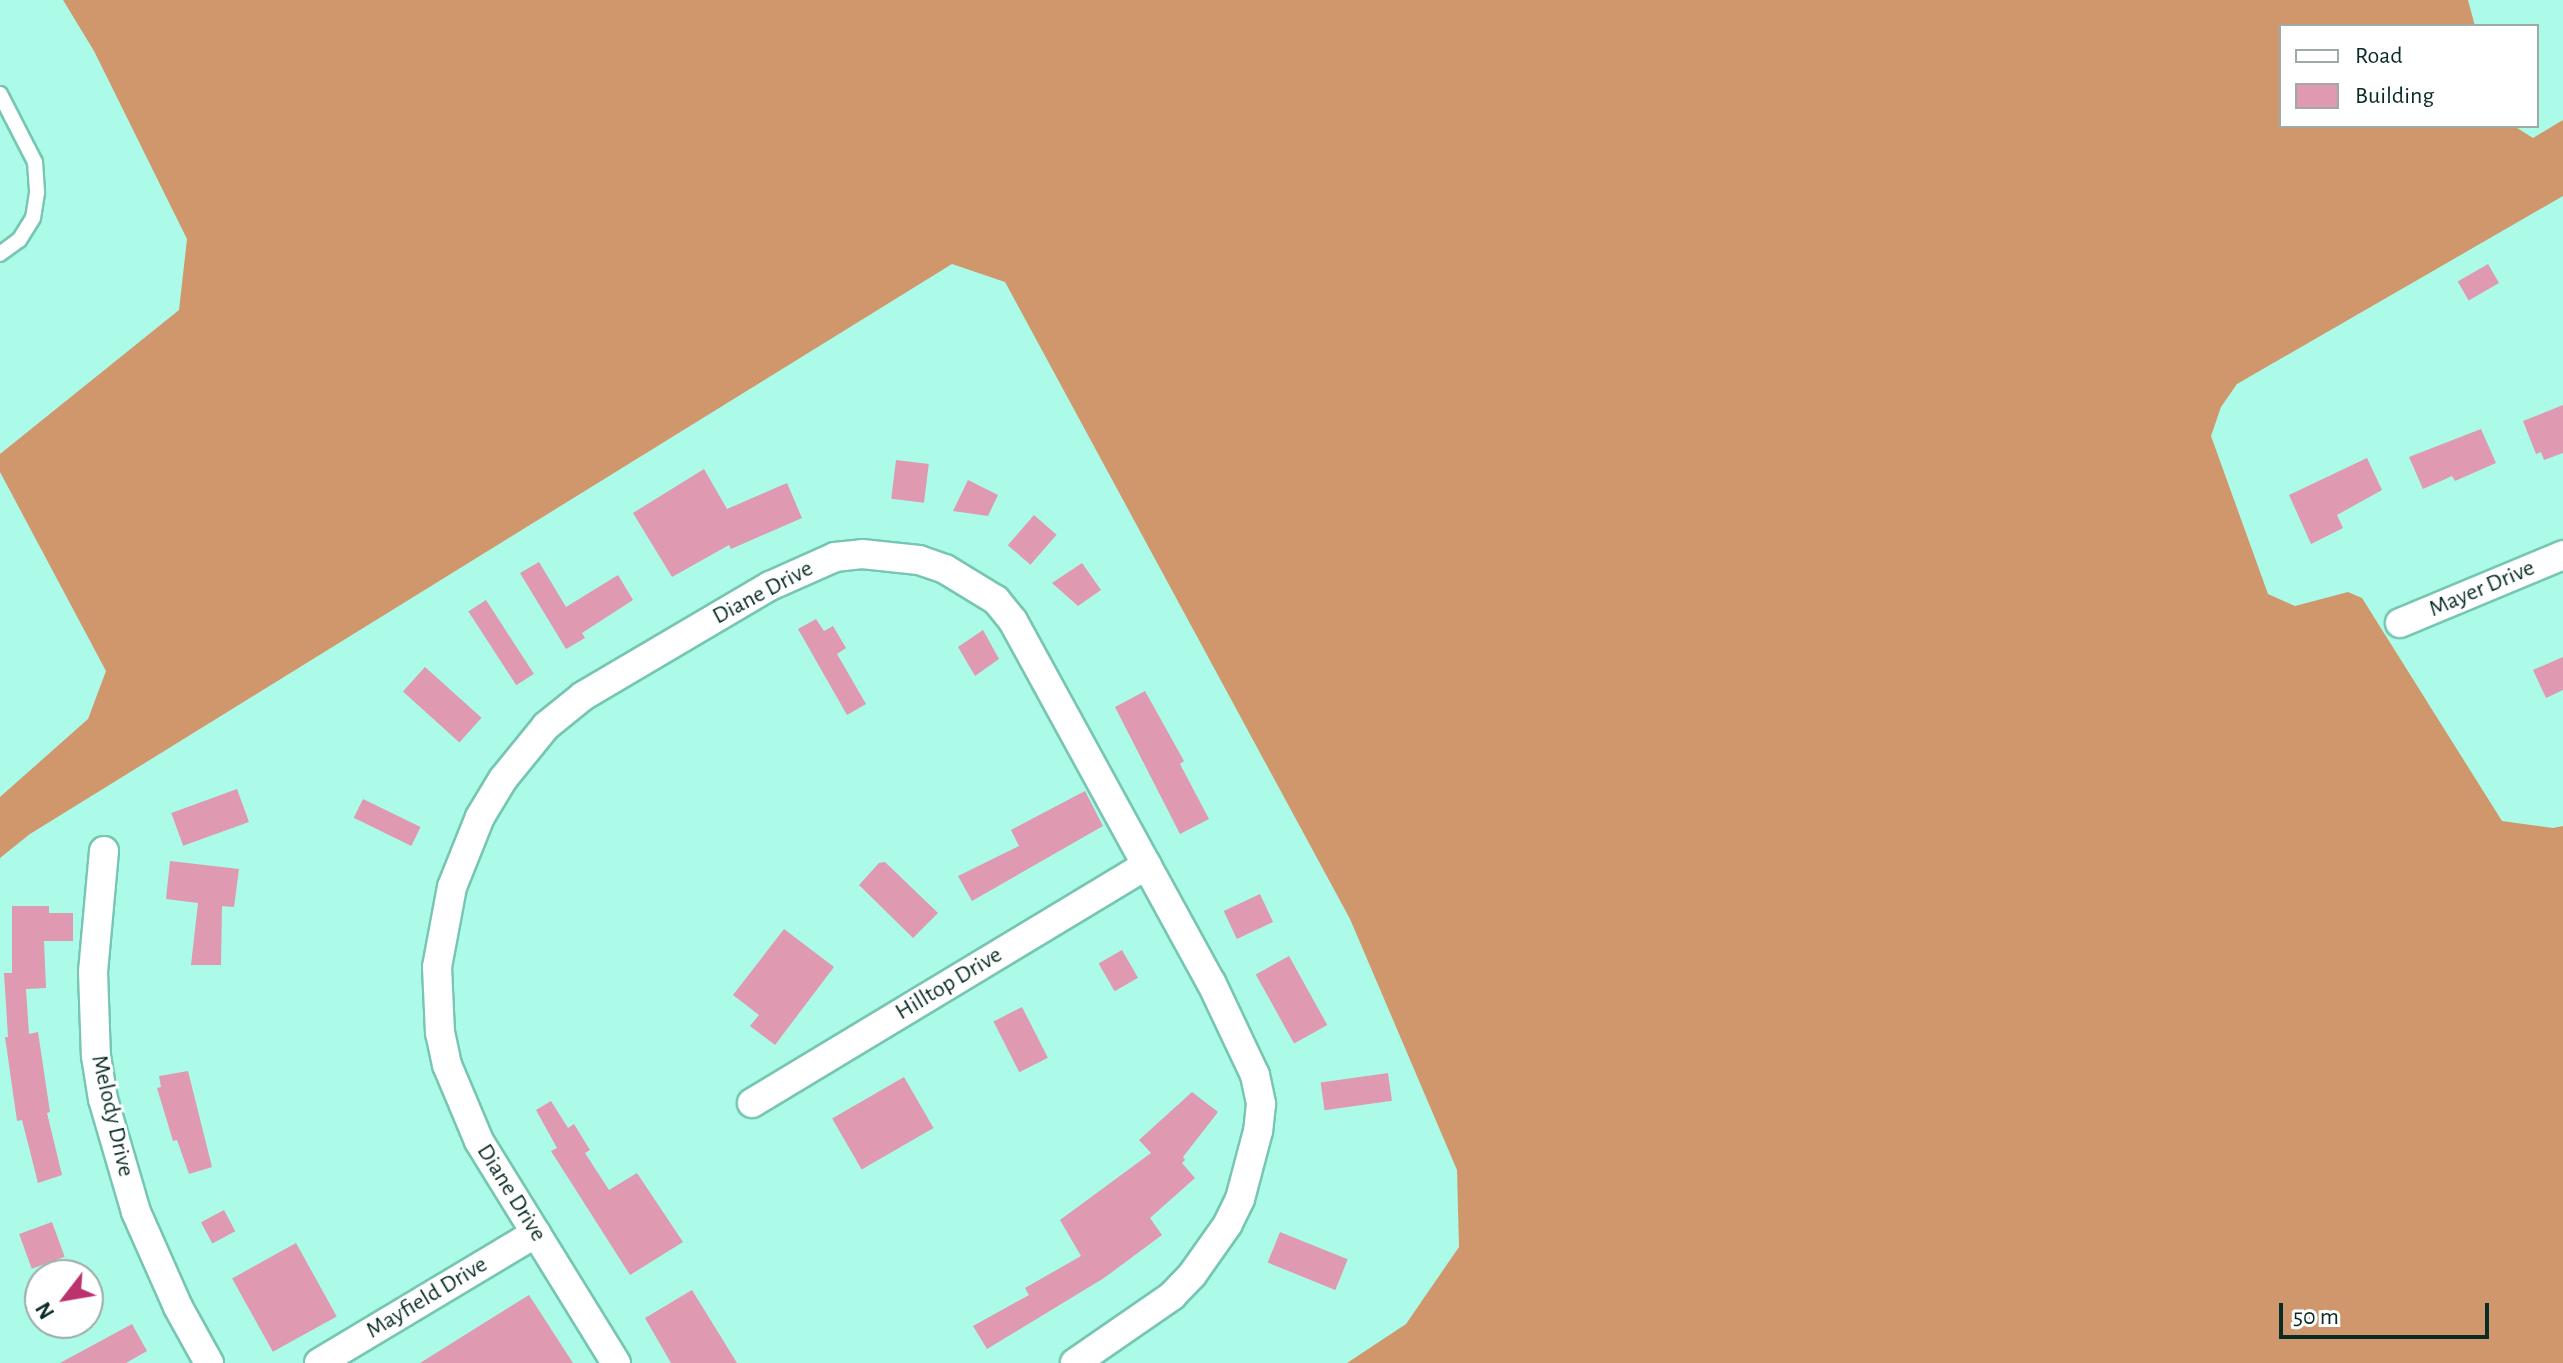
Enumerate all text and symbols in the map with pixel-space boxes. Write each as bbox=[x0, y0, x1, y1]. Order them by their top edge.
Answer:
legend bbox=[2279, 24, 2539, 128]
text: Road bbox=[2355, 44, 2403, 68]
text: Building bbox=[2355, 84, 2434, 108]
street label: Mayer Drive bbox=[2425, 554, 2539, 624]
street label: Diane Drive bbox=[708, 555, 818, 631]
street label: Hilltop Drive bbox=[890, 941, 1008, 1027]
street label: Melody Drive bbox=[84, 1052, 140, 1180]
street label: Diane Drive bbox=[470, 1139, 552, 1247]
street label: Mayfield Drive bbox=[361, 1251, 493, 1345]
north arrow bbox=[24, 1259, 104, 1339]
scale bar bbox=[2283, 1287, 2493, 1337]
text: N bbox=[32, 1298, 59, 1323]
text: 50 m bbox=[2293, 1305, 2339, 1329]

